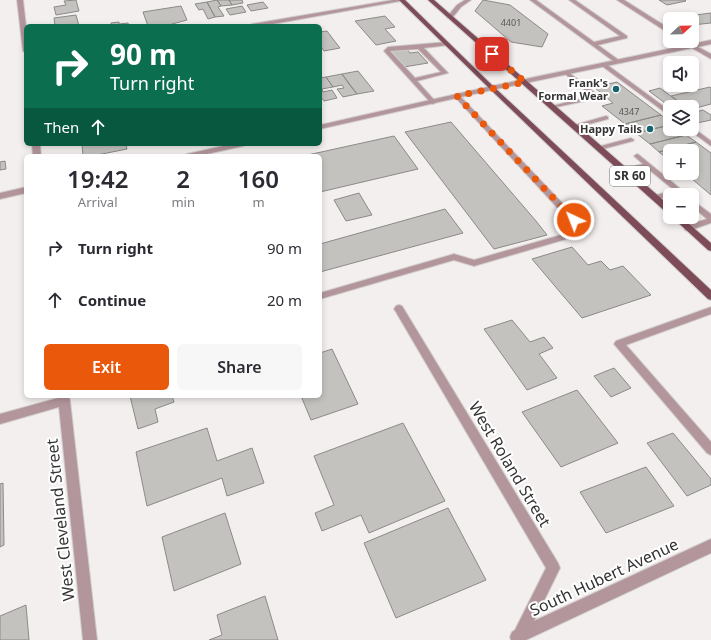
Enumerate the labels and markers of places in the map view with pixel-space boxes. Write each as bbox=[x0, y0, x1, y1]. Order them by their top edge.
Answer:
pin bbox=[475, 37, 509, 71]
place label: Frank's Formal Wear bbox=[538, 75, 608, 103]
marker: Frank's Formal Wear bbox=[611, 84, 621, 94]
place label: Happy Tails bbox=[580, 121, 642, 136]
marker: Happy Tails bbox=[645, 124, 655, 134]

